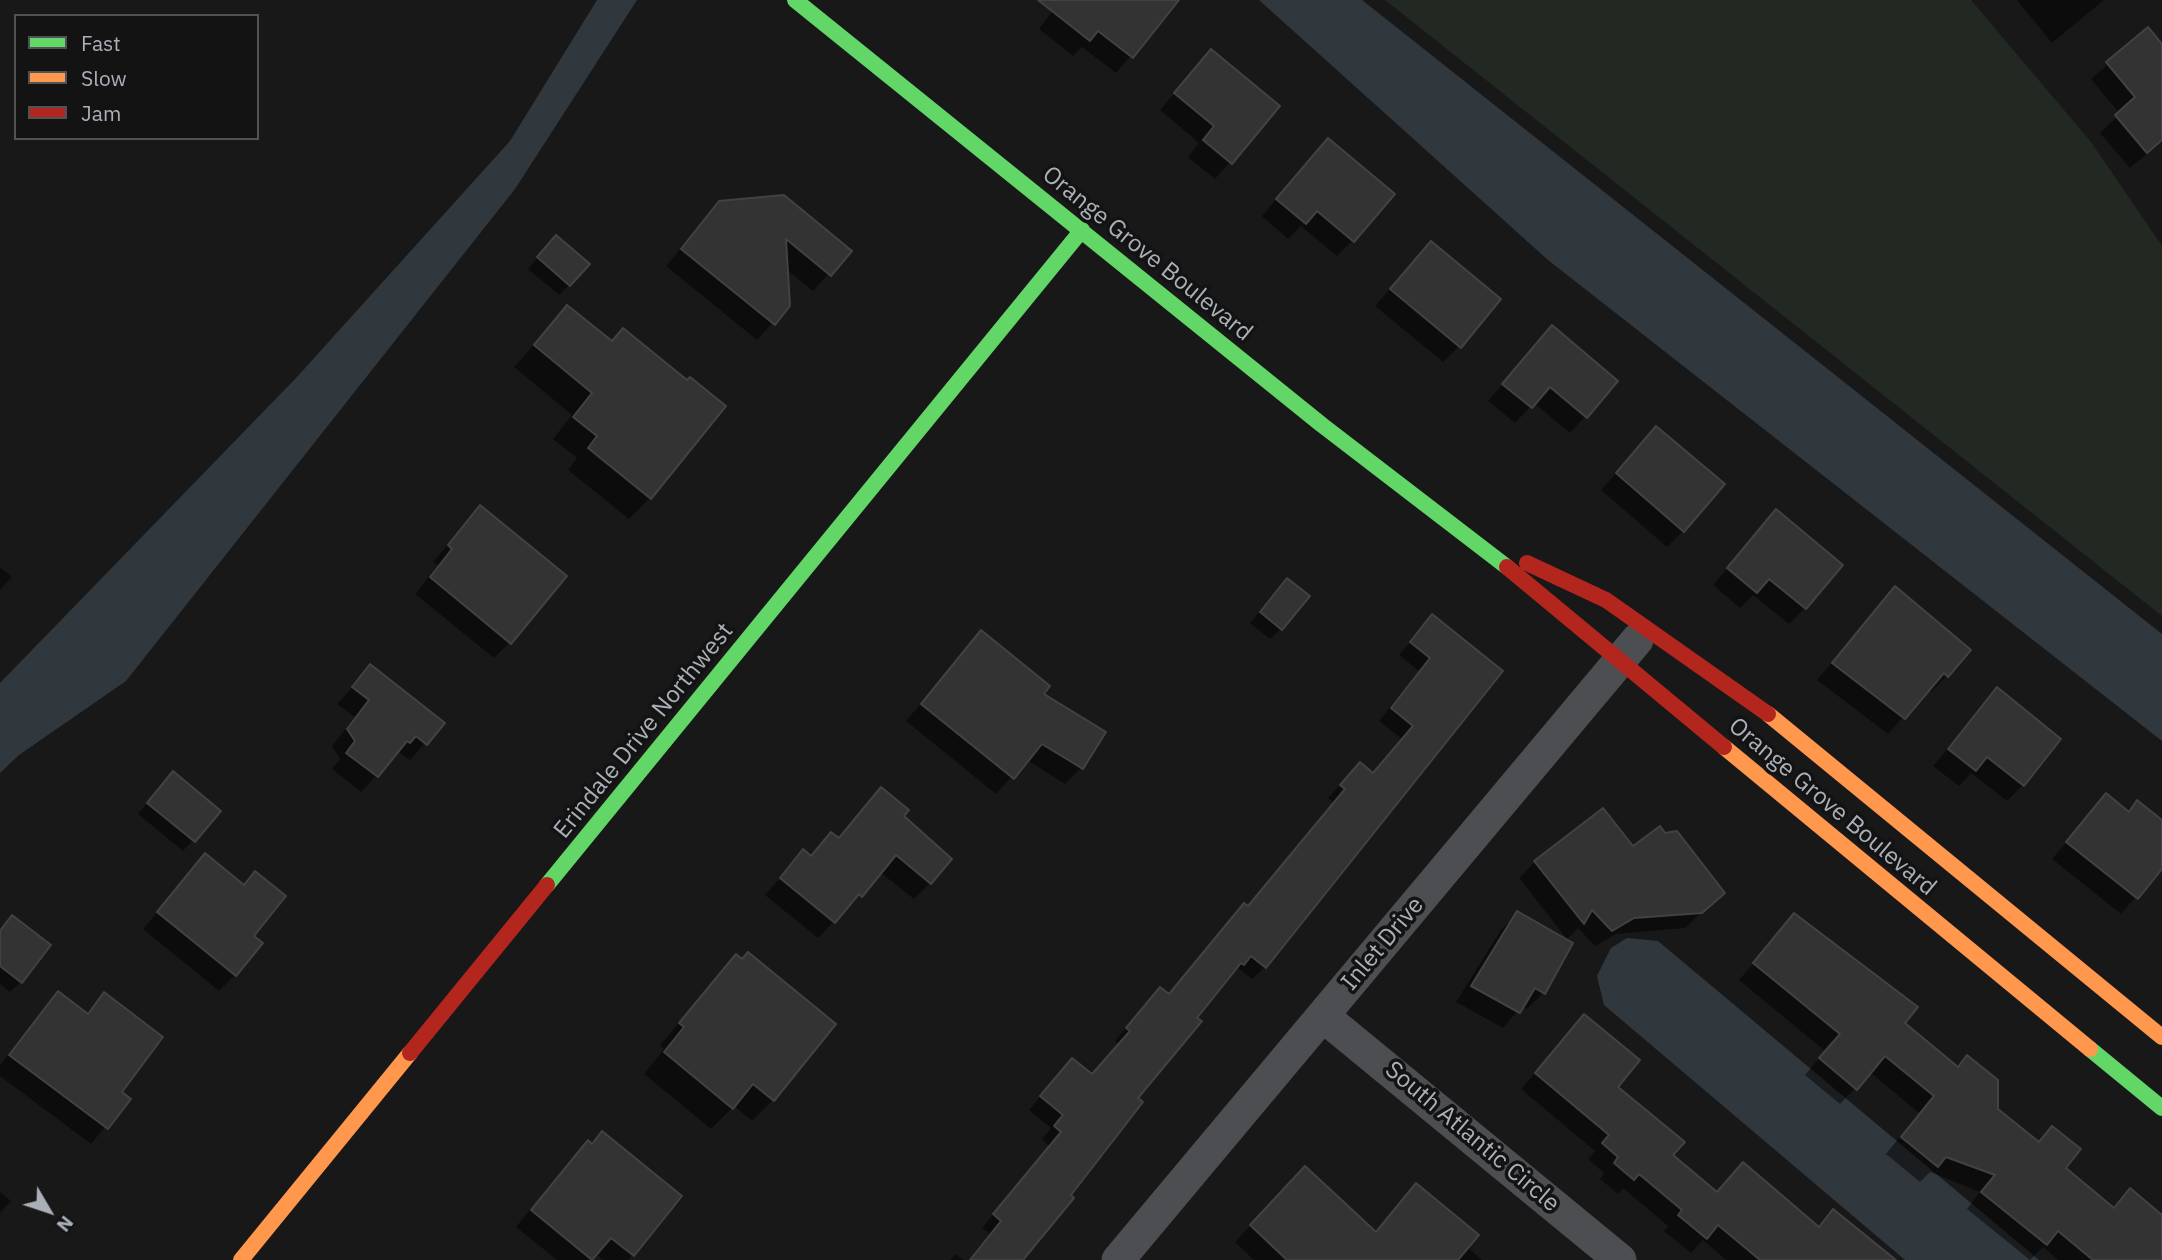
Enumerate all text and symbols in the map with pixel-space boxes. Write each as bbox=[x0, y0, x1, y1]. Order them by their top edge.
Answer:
legend bbox=[14, 14, 259, 140]
text: Fast bbox=[81, 29, 121, 57]
text: Slow bbox=[81, 64, 127, 92]
text: Jam bbox=[81, 99, 121, 127]
street label: Orange Grove Boulevard bbox=[1036, 160, 1258, 348]
street label: Erindale Drive Northwest bbox=[548, 618, 740, 844]
street label: Orange Grove Boulevard bbox=[1722, 712, 1942, 902]
street label: Inlet Drive bbox=[1336, 892, 1430, 996]
street label: South Atlantic Circle bbox=[1379, 1056, 1565, 1218]
north arrow bbox=[14, 1176, 84, 1246]
text: N bbox=[52, 1211, 79, 1237]

